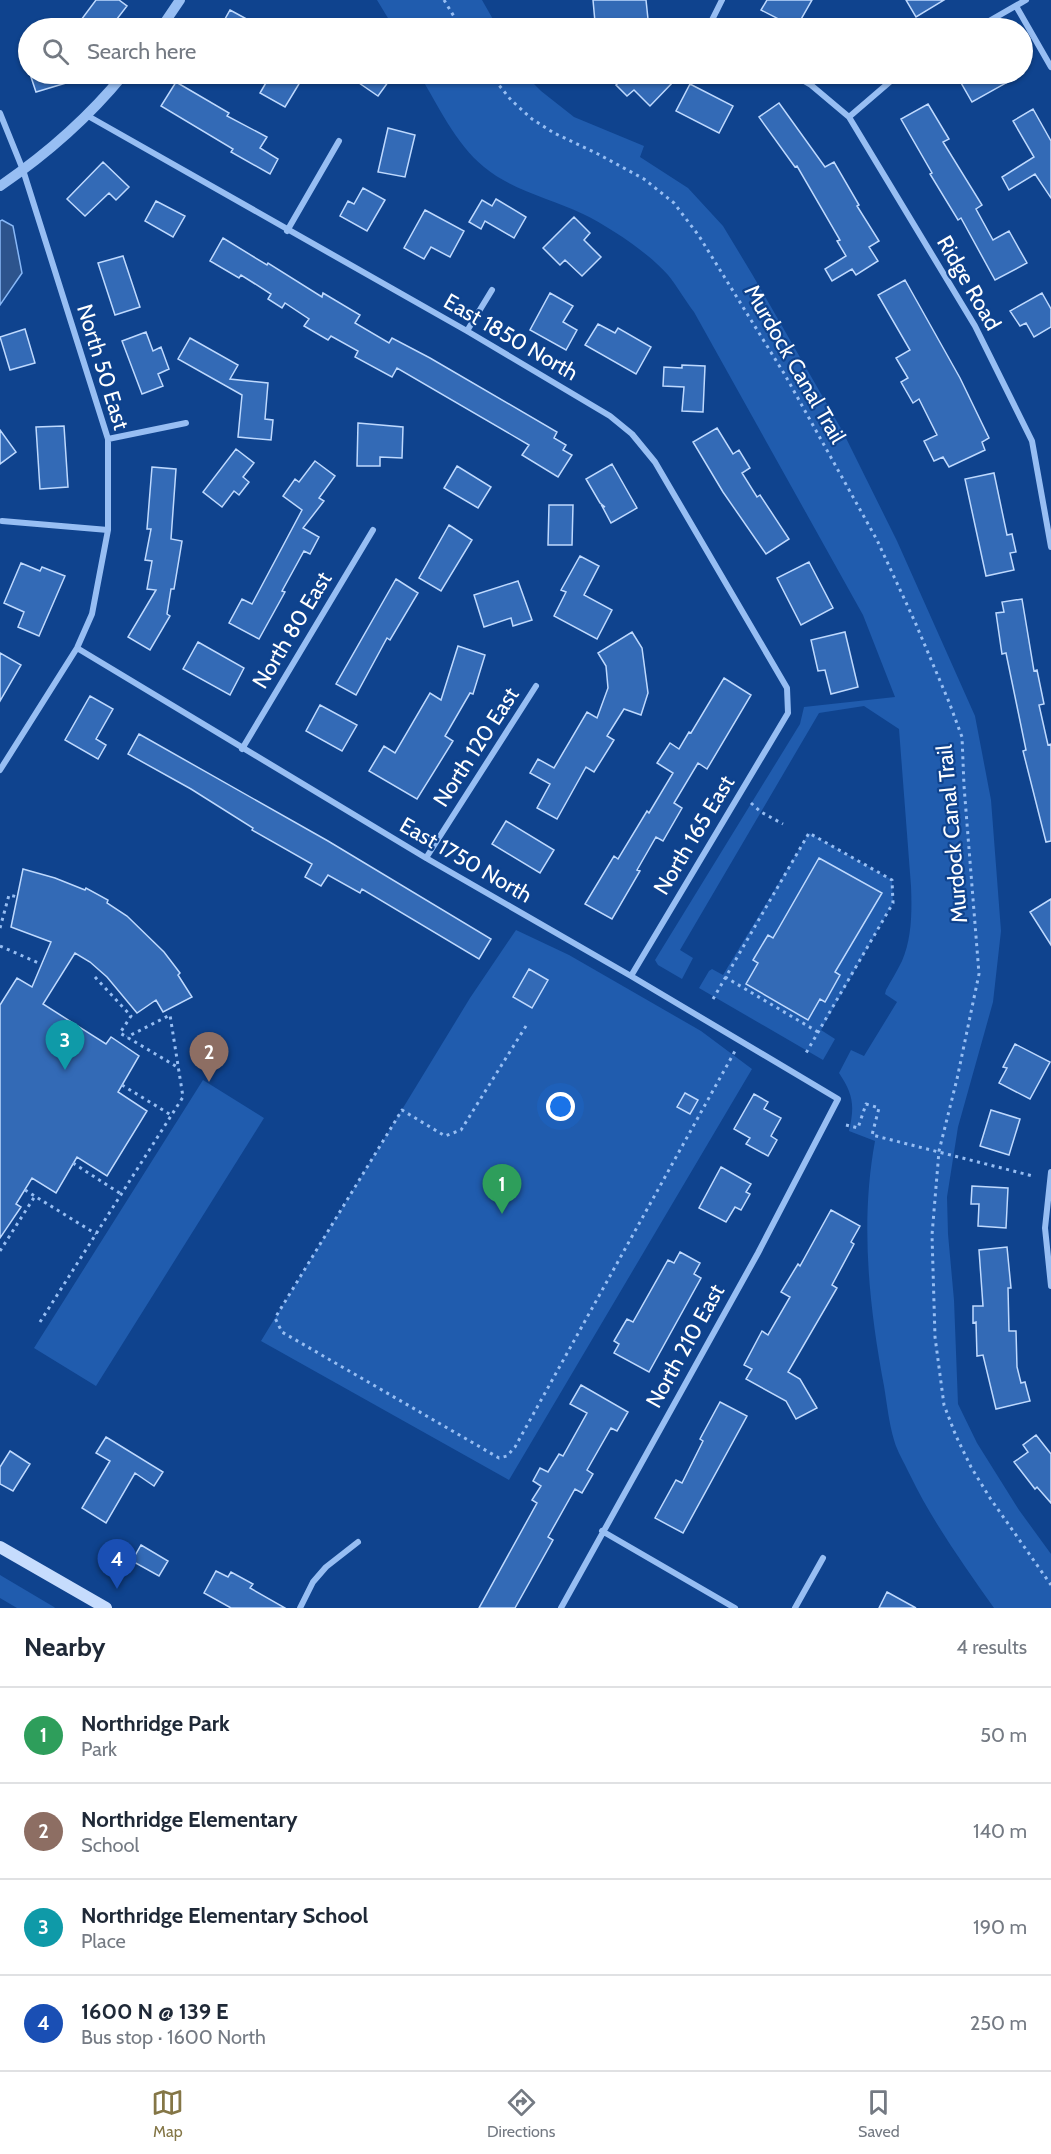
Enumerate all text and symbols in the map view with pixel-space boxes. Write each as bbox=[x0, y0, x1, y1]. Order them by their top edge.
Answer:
search box bbox=[18, 18, 1033, 84]
icon: search bbox=[39, 35, 72, 68]
text: Search here bbox=[87, 38, 196, 65]
street label: Ridge Road bbox=[931, 231, 1007, 335]
street label: Murdock Canal Trail bbox=[739, 280, 852, 449]
street label: East 1850 North bbox=[439, 288, 583, 386]
street label: North 50 East bbox=[71, 301, 135, 434]
street label: North 80 East bbox=[247, 566, 338, 693]
street label: North 120 East bbox=[427, 682, 525, 812]
street label: Murdock Canal Trail bbox=[931, 743, 973, 924]
street label: North 165 East bbox=[648, 770, 740, 900]
street label: East 1750 North bbox=[395, 811, 537, 909]
pin: 3 bbox=[46, 1020, 84, 1070]
pin: 2 bbox=[190, 1032, 228, 1082]
your location bbox=[546, 1092, 575, 1121]
pin: 1 bbox=[482, 1164, 522, 1214]
street label: North 210 East bbox=[640, 1279, 730, 1412]
pin: 4 bbox=[98, 1540, 136, 1589]
text: Nearby bbox=[24, 1631, 105, 1663]
text: 4 results bbox=[956, 1635, 1027, 1659]
text: Northridge Park bbox=[81, 1710, 230, 1737]
text: 1 bbox=[40, 1723, 47, 1747]
text: 50 m bbox=[980, 1723, 1027, 1747]
text: Park bbox=[81, 1737, 117, 1761]
text: Northridge Elementary bbox=[81, 1806, 298, 1833]
text: 2 bbox=[38, 1819, 49, 1843]
text: 140 m bbox=[973, 1819, 1027, 1843]
text: School bbox=[81, 1833, 139, 1857]
text: Northridge Elementary School bbox=[81, 1902, 368, 1929]
text: 3 bbox=[38, 1915, 49, 1939]
text: 190 m bbox=[973, 1915, 1027, 1939]
text: Place bbox=[81, 1929, 126, 1953]
text: 1600 N @ 139 E bbox=[81, 1998, 229, 2025]
text: 4 bbox=[37, 2011, 50, 2035]
text: 250 m bbox=[970, 2011, 1027, 2035]
text: Bus stop · 1600 North bbox=[81, 2025, 266, 2049]
tab: Map bbox=[151, 2086, 184, 2141]
tab: Directions bbox=[487, 2086, 555, 2141]
tab: Saved bbox=[858, 2086, 900, 2141]

